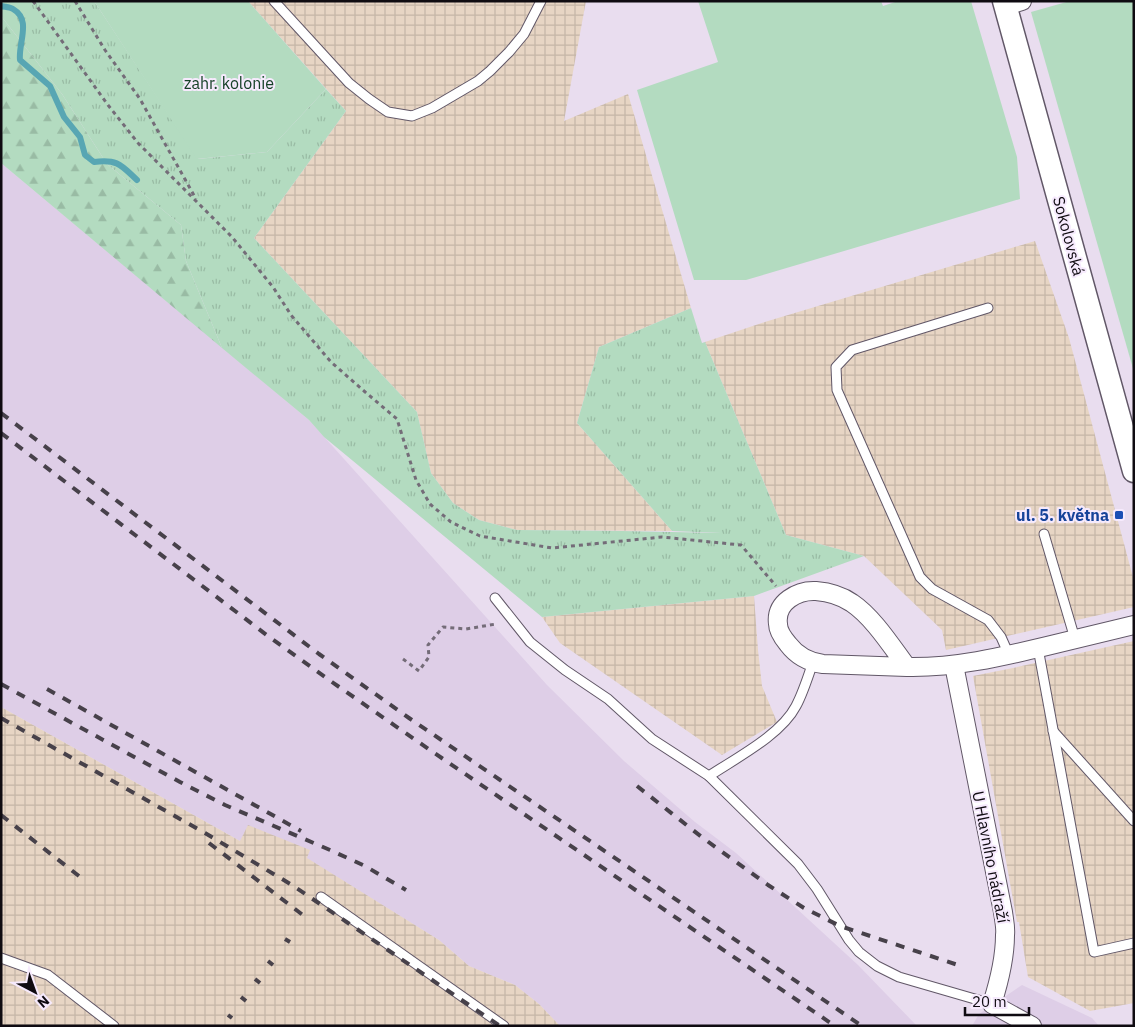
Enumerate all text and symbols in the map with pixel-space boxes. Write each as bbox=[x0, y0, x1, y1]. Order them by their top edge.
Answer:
park label: zahr. kolonie bbox=[184, 73, 274, 93]
street label: Sokolovská bbox=[1049, 194, 1089, 278]
place label: ul. 5. května bbox=[1016, 505, 1109, 525]
marker: ul. 5. května bbox=[1113, 509, 1125, 521]
street label: U Hlavního nádraží bbox=[968, 789, 1014, 925]
north arrow bbox=[10, 967, 60, 1017]
scale bar bbox=[965, 984, 1029, 1016]
text: N bbox=[34, 992, 53, 1012]
text: 20 m bbox=[972, 992, 1007, 1011]

